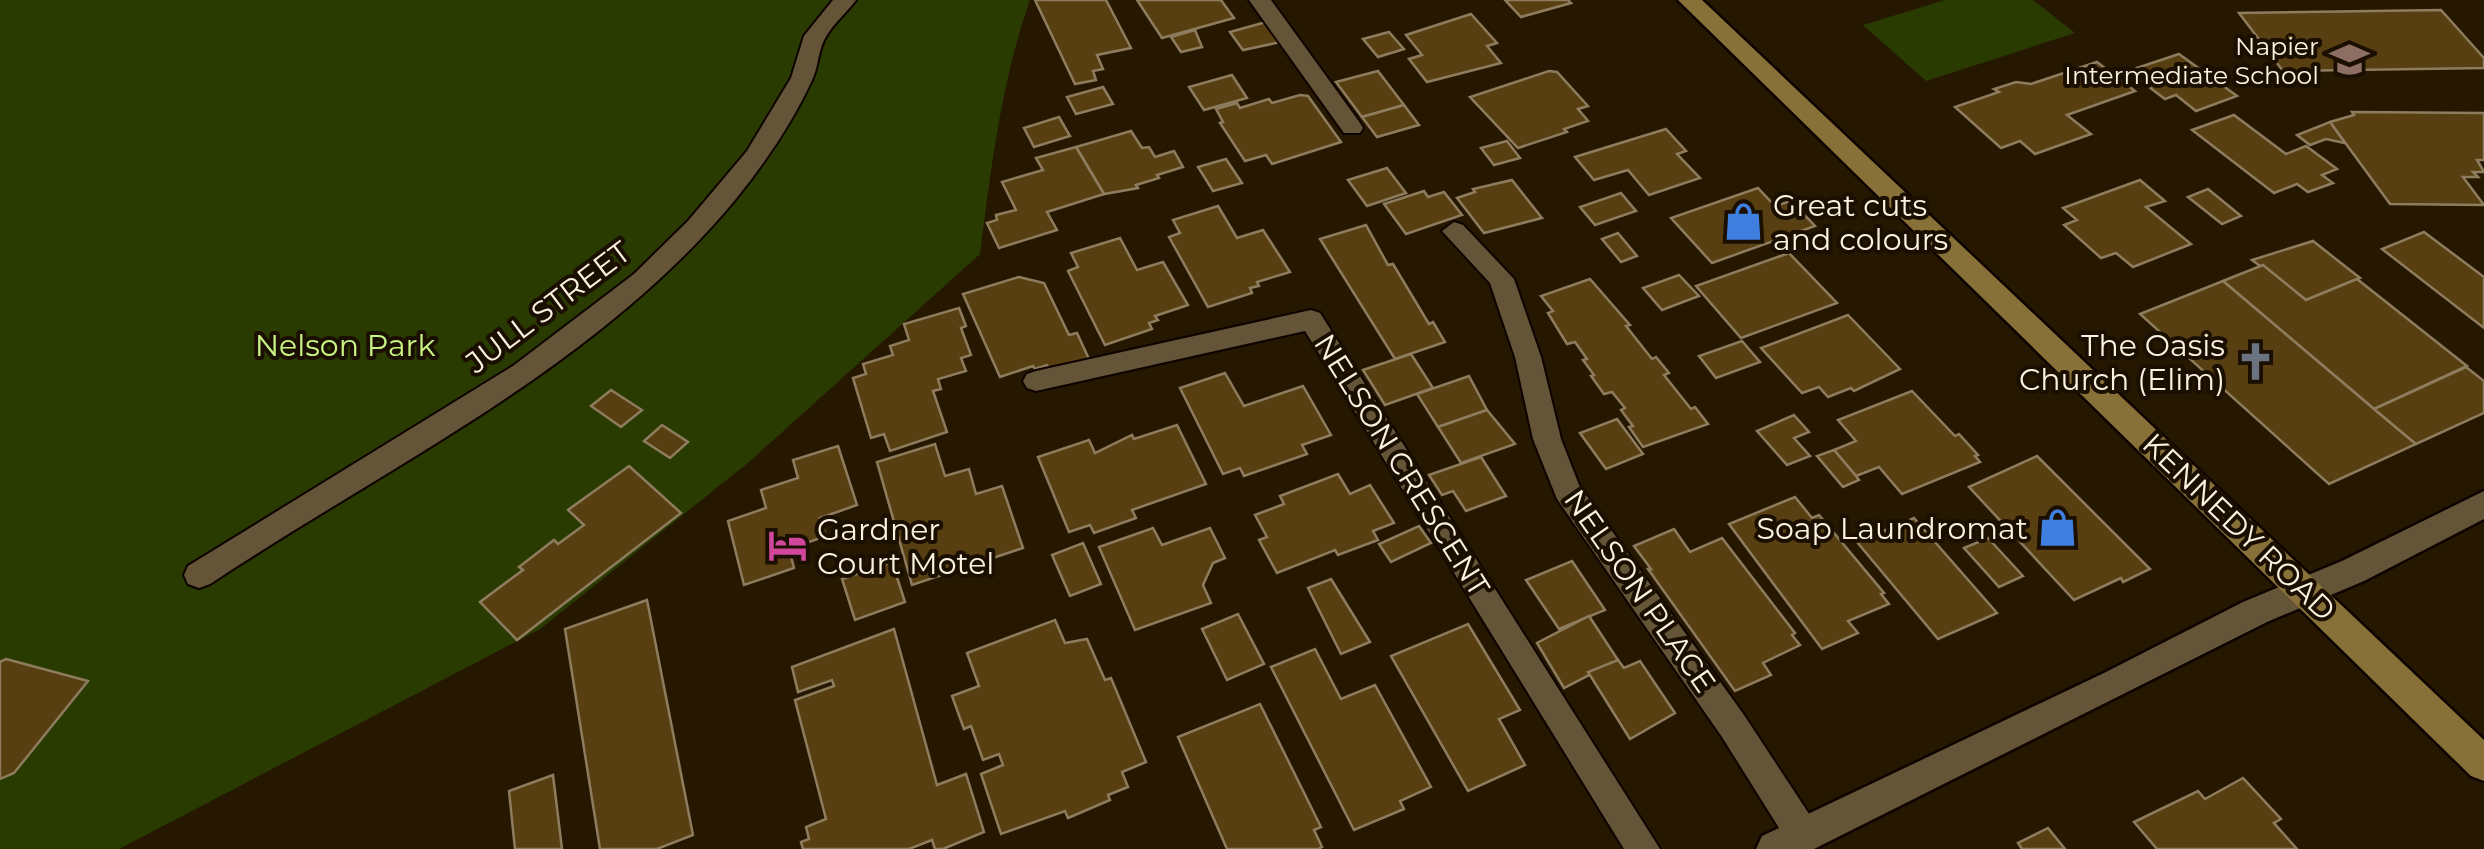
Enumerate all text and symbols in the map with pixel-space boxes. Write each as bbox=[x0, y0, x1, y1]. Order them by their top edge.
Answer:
place label: Napier Intermediate School bbox=[2064, 31, 2319, 90]
school or university icon: Napier Intermediate School bbox=[2328, 39, 2370, 81]
place label: Great cuts and colours bbox=[1773, 187, 1948, 258]
shop icon: Great cuts and colours bbox=[1722, 201, 1764, 243]
street label: JULL STREET bbox=[458, 233, 638, 381]
park label: Nelson Park bbox=[255, 327, 435, 364]
street label: NELSON CRESCENT bbox=[1306, 327, 1498, 604]
place label: The Oasis Church (Elim) bbox=[2019, 327, 2225, 398]
church icon: The Oasis Church (Elim) bbox=[2234, 341, 2276, 383]
street label: KENNEDY ROAD bbox=[2135, 426, 2343, 628]
street label: NELSON PLACE bbox=[1556, 482, 1724, 700]
shop icon: Soap Laundromat bbox=[2037, 507, 2079, 549]
place label: Soap Laundromat bbox=[1757, 510, 2028, 547]
place label: Gardner Court Motel bbox=[817, 511, 994, 582]
hotel icon: Gardner Court Motel bbox=[766, 525, 808, 567]

